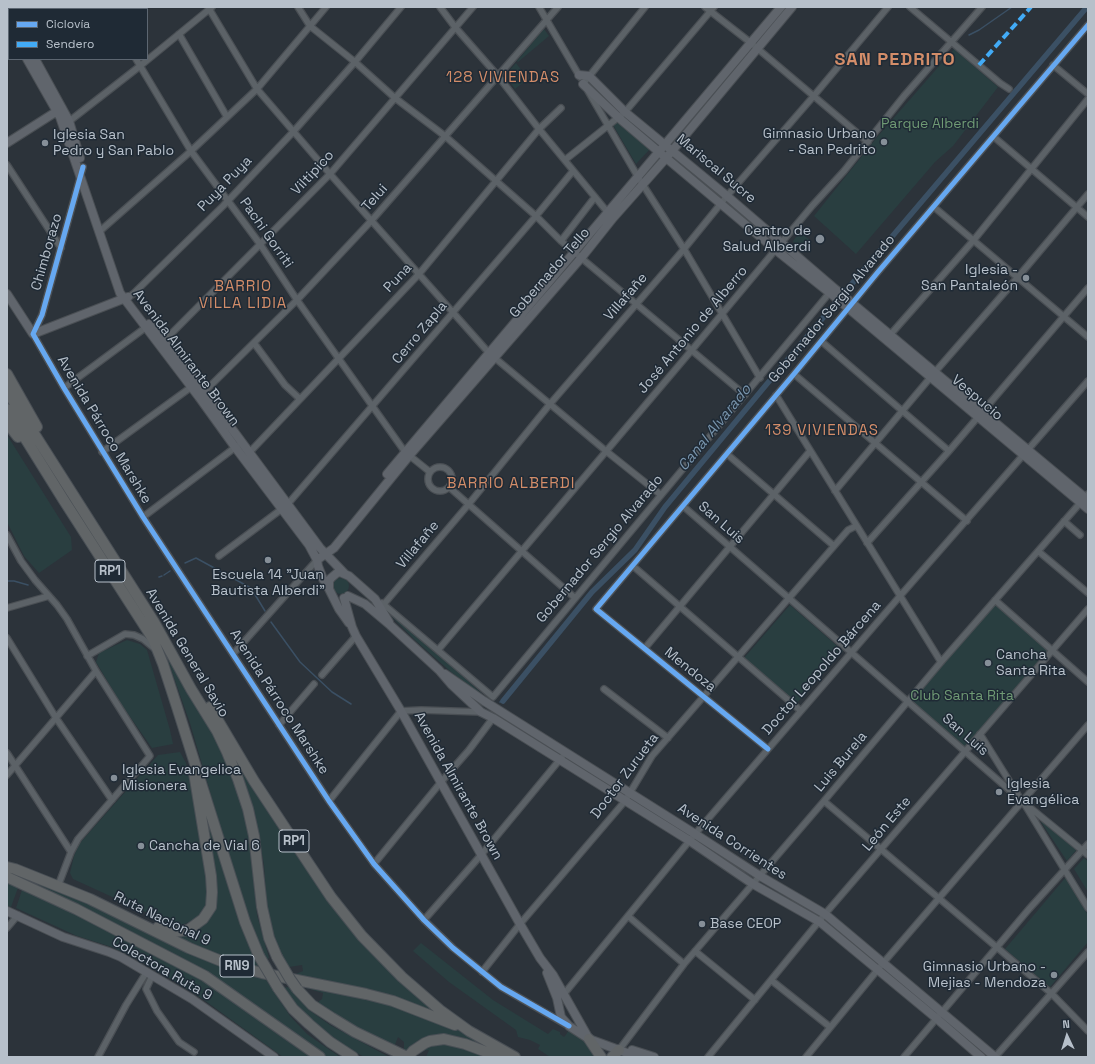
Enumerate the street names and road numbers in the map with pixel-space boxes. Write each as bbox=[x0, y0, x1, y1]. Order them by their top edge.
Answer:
street label: Mariscal Sucre bbox=[673, 131, 759, 207]
street label: Viltipico bbox=[288, 147, 338, 199]
street label: Puya Puya bbox=[194, 153, 256, 215]
street label: Telui bbox=[359, 181, 391, 215]
street label: Pachi Gorriti bbox=[236, 195, 296, 271]
street label: Chimborazo bbox=[28, 211, 66, 293]
street label: Gobernador Tello bbox=[506, 224, 594, 322]
street label: Gobernador Sergio Alvarado bbox=[765, 232, 899, 386]
street label: Puna bbox=[380, 260, 416, 296]
street label: José Antonio de Alberro bbox=[635, 263, 751, 397]
street label: Villafañe bbox=[601, 270, 651, 324]
street label: Avenida Almirante Brown bbox=[129, 286, 243, 430]
street label: Cerro Zapla bbox=[389, 298, 451, 368]
street label: Avenida Párroco Marshke bbox=[53, 353, 155, 507]
street label: Vespucio bbox=[948, 372, 1006, 424]
street label: Gobernador Sergio Alvarado bbox=[533, 472, 667, 626]
street label: San Luis bbox=[694, 498, 748, 548]
street label: Villafañe bbox=[393, 518, 443, 572]
road number: RP1 bbox=[95, 560, 125, 582]
street label: Avenida General Savio bbox=[142, 586, 232, 720]
street label: Doctor Leopoldo Bárcena bbox=[759, 597, 885, 739]
street label: Avenida Párroco Marshke bbox=[226, 626, 332, 778]
street label: Mendoza bbox=[661, 644, 719, 696]
street label: Avenida Almirante Brown bbox=[410, 709, 506, 863]
street label: San Luis bbox=[938, 710, 992, 760]
street label: Luis Burela bbox=[811, 729, 871, 795]
street label: Doctor Zurueta bbox=[587, 730, 663, 822]
street label: León Este bbox=[859, 793, 915, 855]
street label: Avenida Corrientes bbox=[674, 800, 790, 884]
road number: RP1 bbox=[279, 830, 309, 852]
street label: Ruta Nacional 9 bbox=[111, 888, 213, 950]
street label: Colectora Ruta 9 bbox=[109, 933, 215, 1005]
road number: RN9 bbox=[220, 955, 254, 977]

